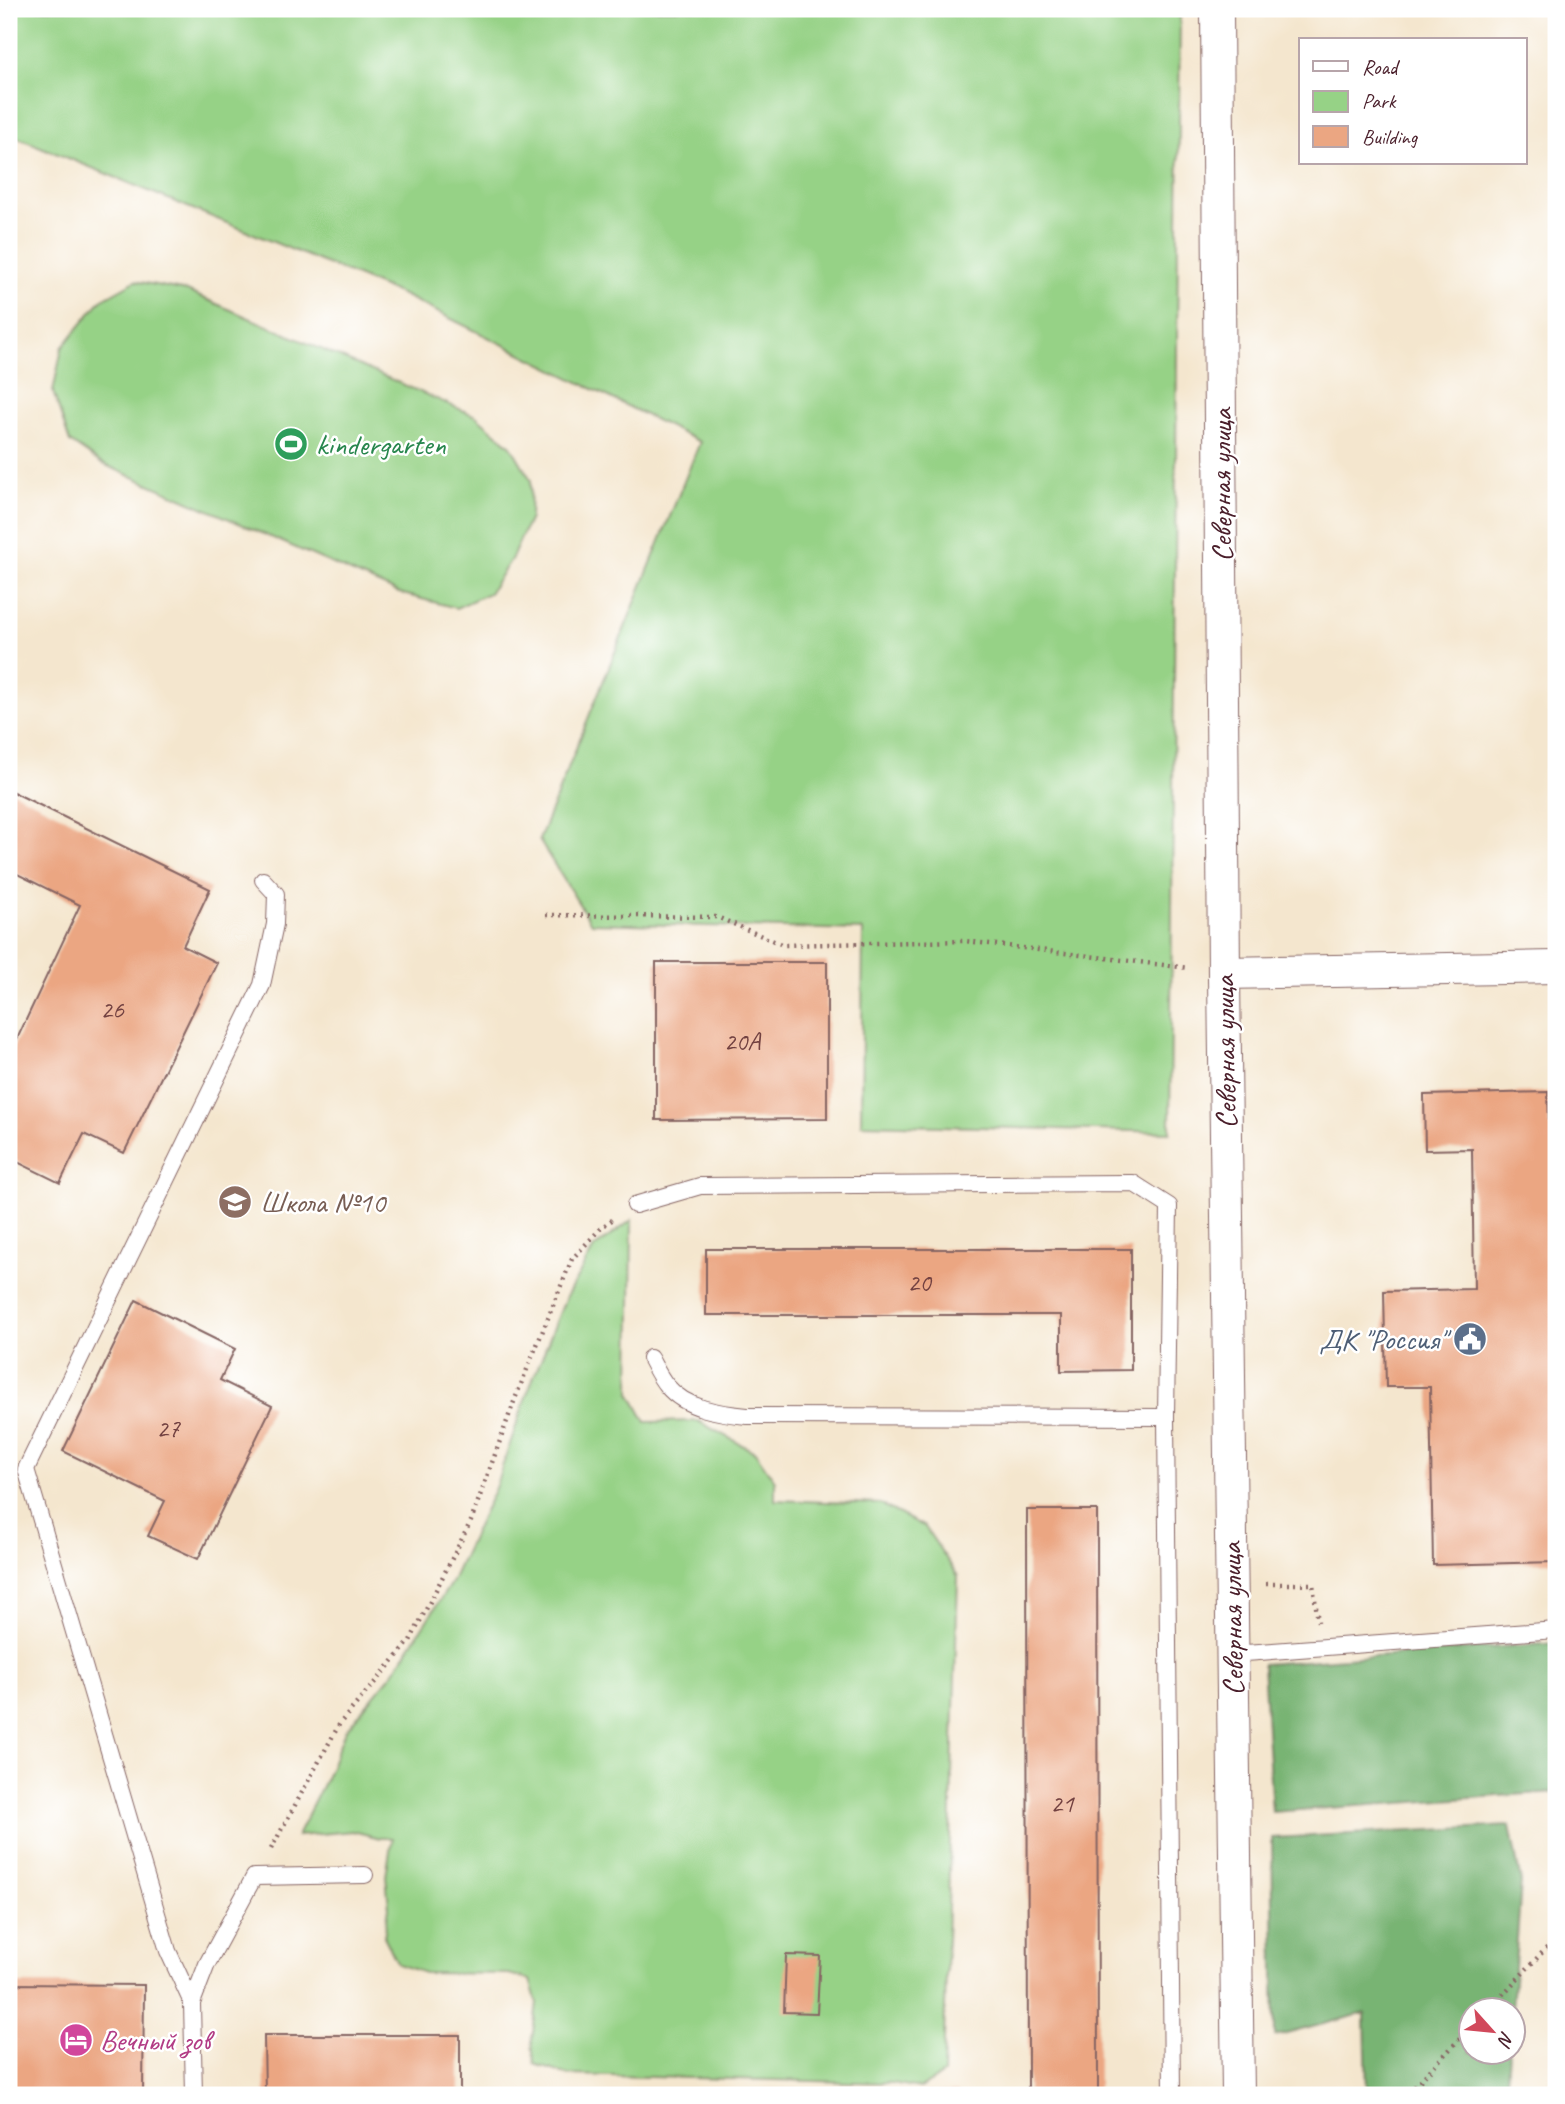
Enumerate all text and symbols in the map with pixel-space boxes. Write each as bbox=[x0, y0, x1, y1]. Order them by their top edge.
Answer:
legend bbox=[1299, 38, 1526, 164]
text: Road bbox=[1362, 54, 1401, 80]
text: Park bbox=[1362, 88, 1397, 114]
text: Building bbox=[1362, 124, 1419, 150]
street label: Северная улица bbox=[1202, 406, 1240, 562]
sports icon: kindergarten bbox=[272, 425, 310, 463]
place label: kindergarten bbox=[316, 425, 446, 463]
street label: Северная улица bbox=[1205, 973, 1245, 1129]
house number: 26 bbox=[100, 993, 125, 1026]
house number: 20А bbox=[724, 1025, 762, 1058]
school or university icon: Школа №10 bbox=[216, 1183, 254, 1221]
place label: Школа №10 bbox=[260, 1183, 388, 1221]
house number: 20 bbox=[907, 1266, 933, 1299]
place label: ДК "Россия" bbox=[1319, 1320, 1452, 1358]
public building icon: ДК "Россия" bbox=[1451, 1320, 1489, 1358]
house number: 27 bbox=[156, 1412, 181, 1445]
street label: Северная улица bbox=[1212, 1540, 1252, 1696]
house number: 21 bbox=[1050, 1787, 1075, 1820]
north arrow bbox=[1456, 1996, 1526, 2066]
hotel icon: Вечный зов bbox=[57, 2021, 95, 2059]
place label: Вечный зов bbox=[100, 2021, 215, 2059]
text: N bbox=[1491, 2028, 1520, 2052]

